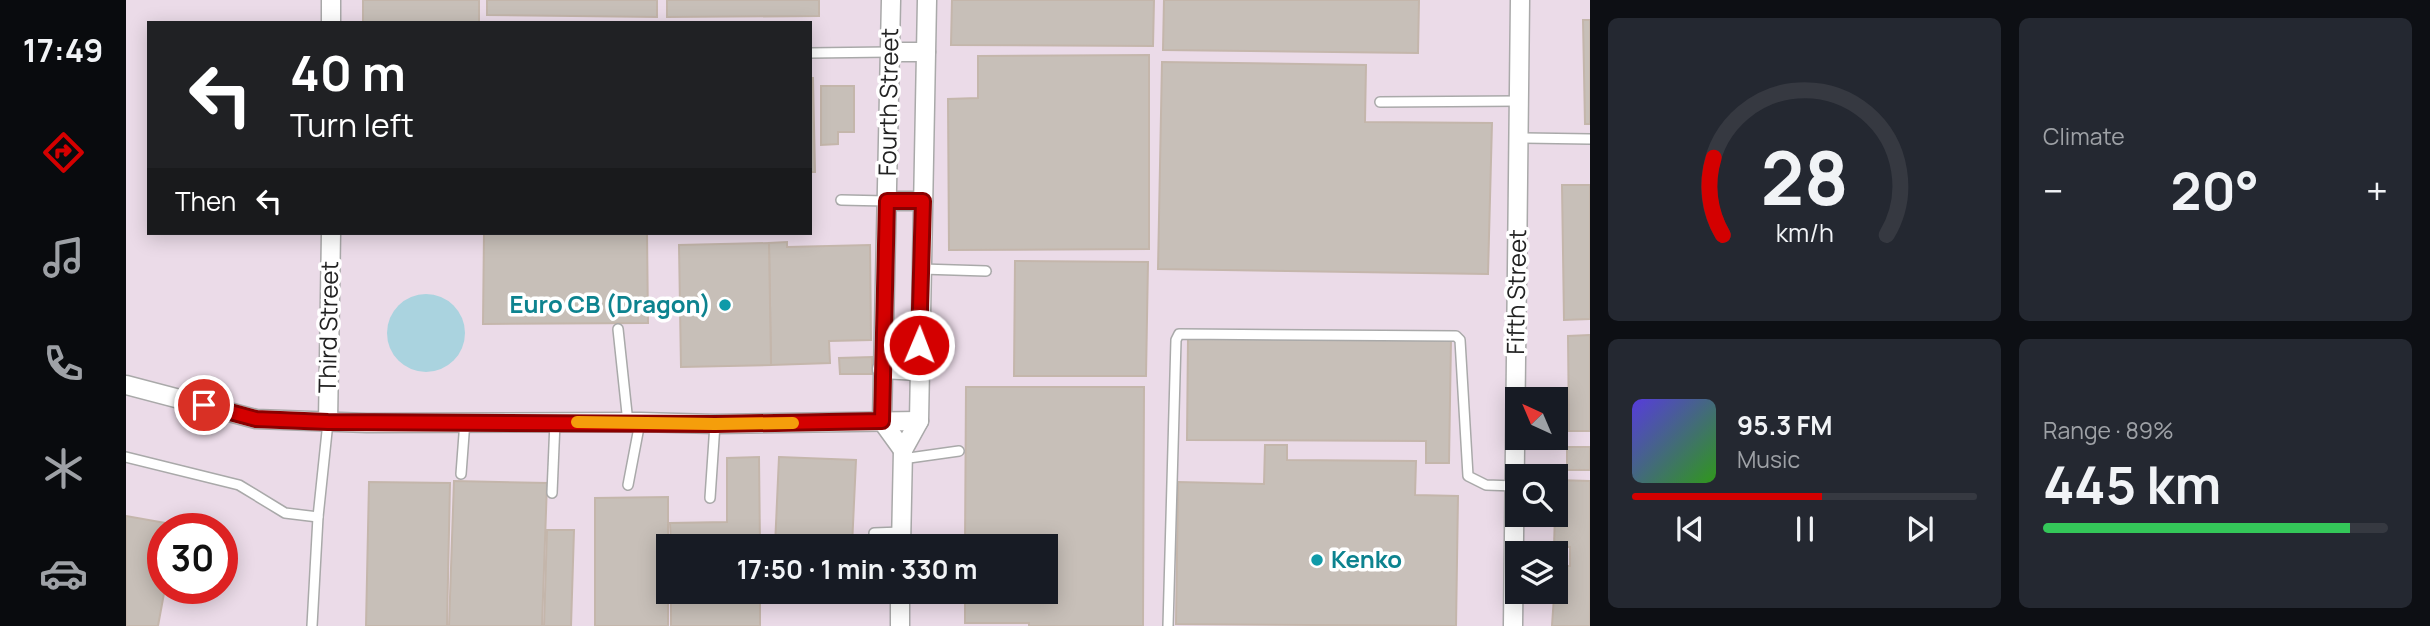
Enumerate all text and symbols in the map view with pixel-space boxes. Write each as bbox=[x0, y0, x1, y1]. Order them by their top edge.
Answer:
text: 17:49 bbox=[23, 28, 103, 72]
street label: Fourth Street bbox=[870, 28, 905, 176]
text: 40 m bbox=[290, 39, 406, 106]
icon: left bbox=[175, 49, 266, 140]
text: Turn left bbox=[290, 103, 414, 147]
text: Climate bbox=[2043, 120, 2125, 152]
icon: directions bbox=[39, 128, 88, 177]
text: 28 bbox=[1761, 128, 1848, 228]
text: 20° bbox=[2171, 155, 2259, 226]
text: − bbox=[2043, 164, 2064, 216]
text: + bbox=[2366, 164, 2388, 216]
icon: left bbox=[250, 182, 288, 220]
text: Then bbox=[175, 183, 236, 219]
text: km/h bbox=[1775, 215, 1834, 250]
street label: Fifth Street bbox=[1498, 229, 1533, 355]
icon: music bbox=[39, 233, 88, 282]
street label: Third Street bbox=[310, 261, 345, 393]
place label: Euro CB (Dragon) bbox=[510, 287, 711, 320]
marker: Euro CB (Dragon) bbox=[717, 297, 733, 313]
position arrow bbox=[882, 308, 956, 382]
icon: phone bbox=[39, 339, 88, 388]
pin bbox=[174, 375, 234, 435]
icon: arrive bbox=[185, 386, 223, 424]
north arrow bbox=[1505, 387, 1568, 450]
map controls bbox=[1505, 387, 1568, 604]
text: 95.3 FM bbox=[1737, 407, 1832, 443]
text: Range · 89% bbox=[2043, 414, 2174, 446]
text: Music bbox=[1737, 443, 1800, 475]
icon: climate bbox=[39, 444, 88, 493]
text: 445 km bbox=[2043, 449, 2221, 520]
button: search bbox=[1505, 464, 1568, 527]
icon: previous bbox=[1671, 510, 1709, 548]
icon: pause bbox=[1786, 510, 1824, 548]
icon: next bbox=[1901, 510, 1939, 548]
speed limit sign: 30 bbox=[147, 513, 238, 604]
button: layers bbox=[1505, 541, 1568, 604]
place label: Kenko bbox=[1331, 542, 1402, 575]
icon: car bbox=[39, 549, 88, 598]
text: 17:50 · 1 min · 330 m bbox=[737, 551, 977, 587]
marker: Kenko bbox=[1309, 552, 1325, 568]

